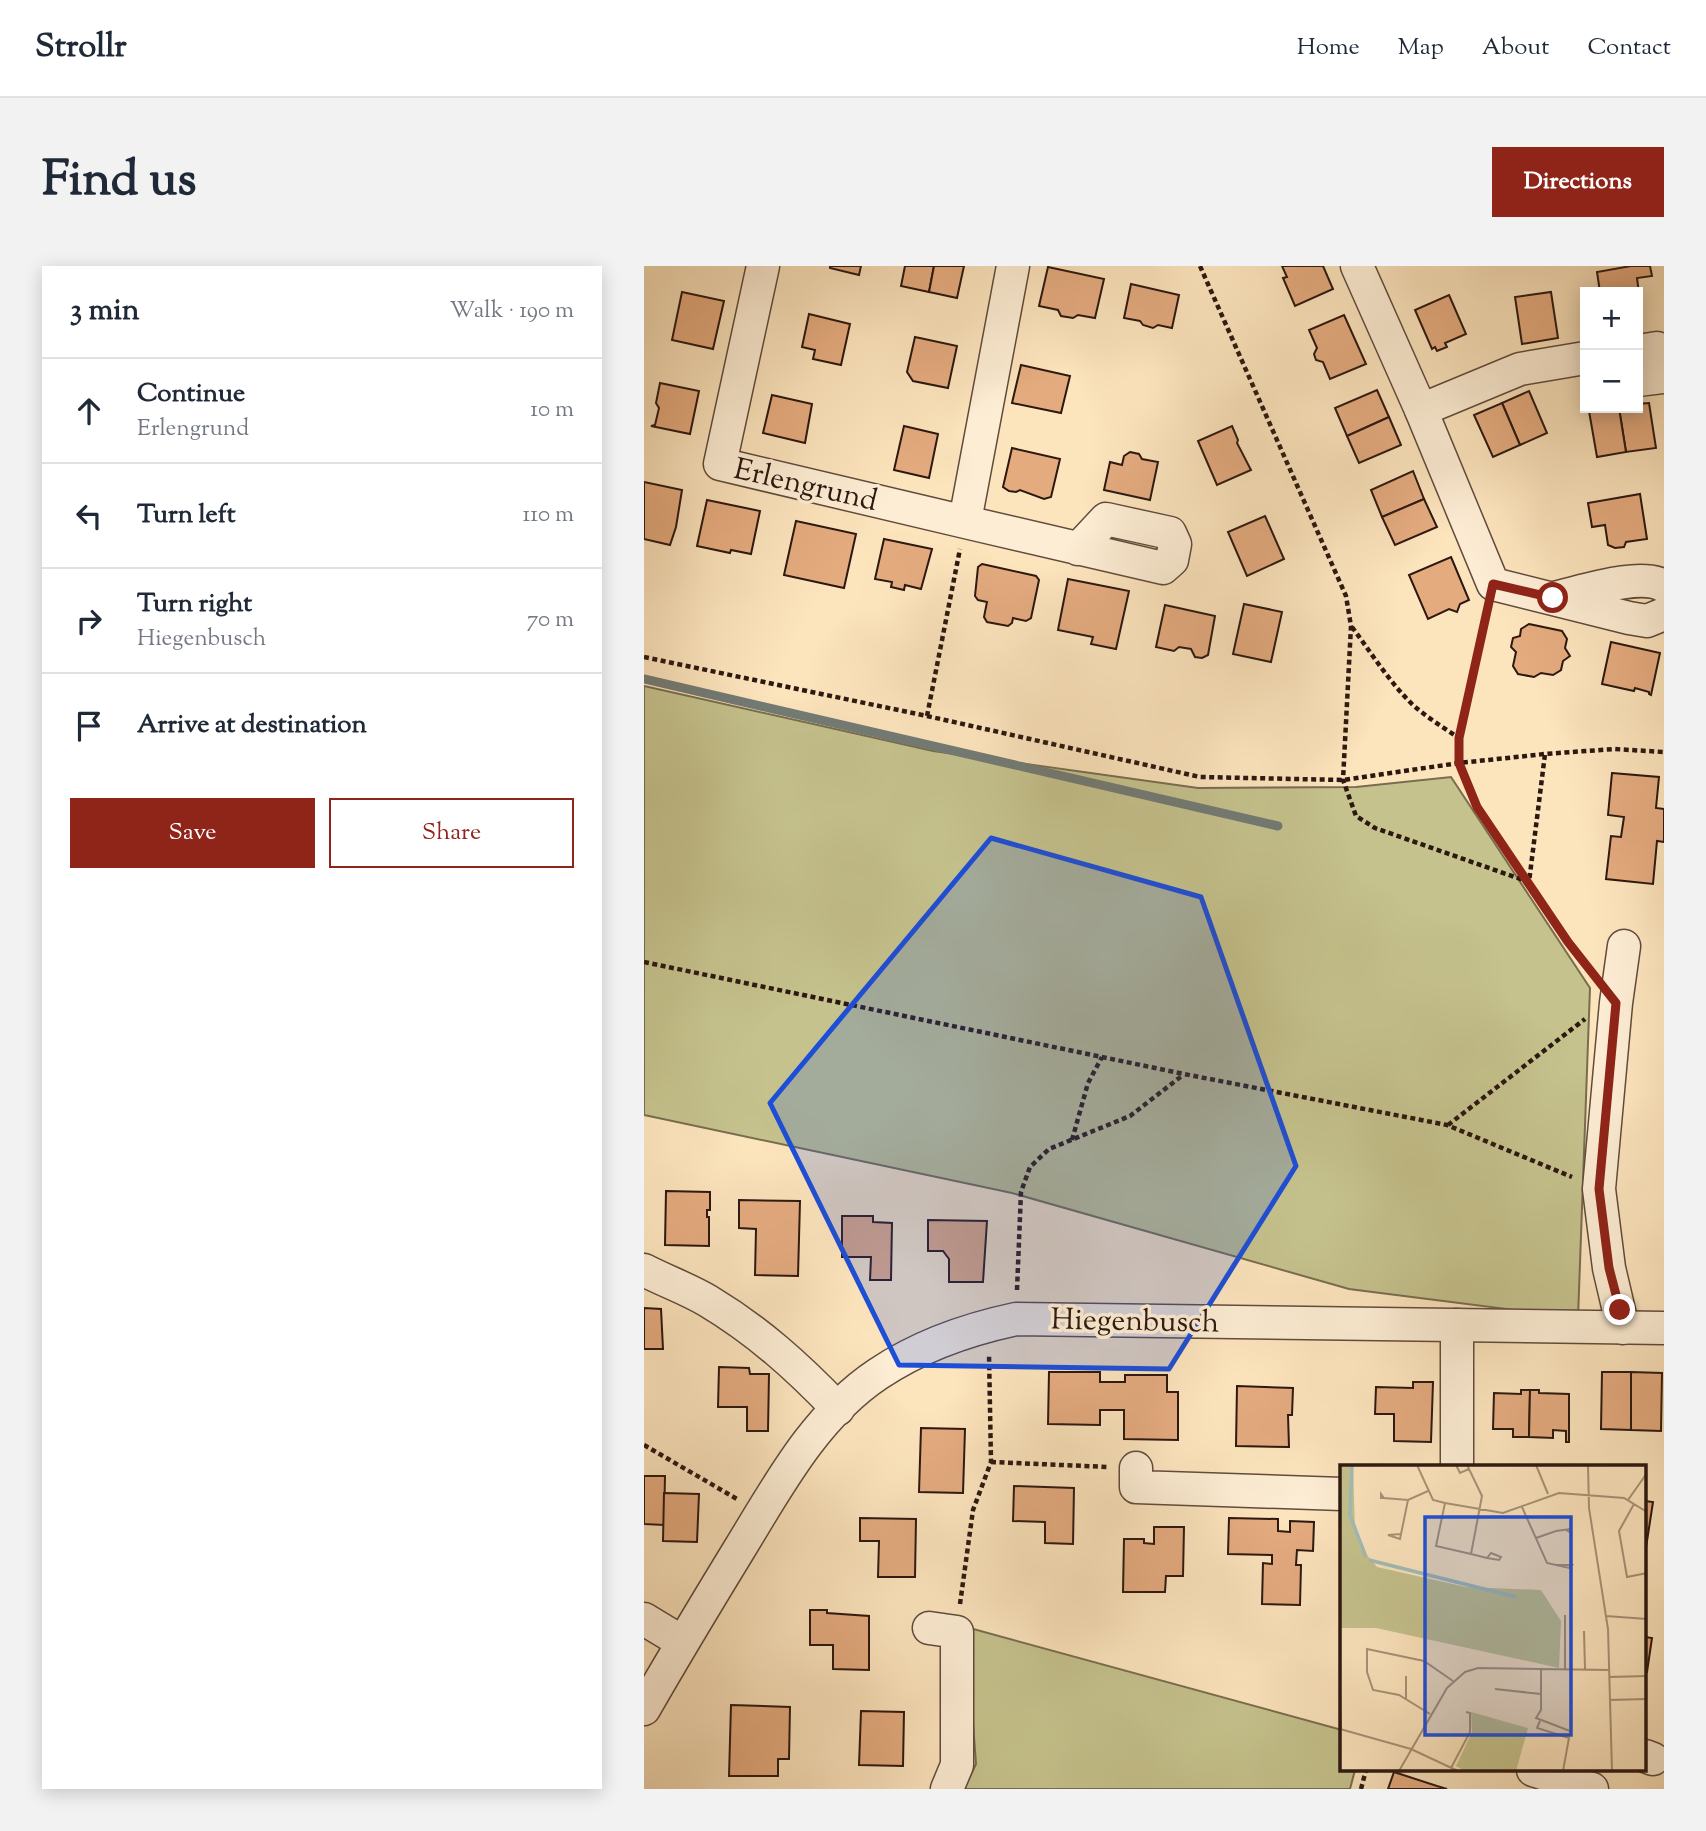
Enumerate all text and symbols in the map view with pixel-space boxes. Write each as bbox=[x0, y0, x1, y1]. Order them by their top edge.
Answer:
text: Strollr bbox=[35, 24, 127, 72]
text: Home bbox=[1297, 31, 1360, 65]
text: Map bbox=[1398, 31, 1444, 65]
text: About bbox=[1482, 31, 1549, 65]
text: Contact bbox=[1587, 31, 1671, 65]
text: Find us bbox=[42, 147, 196, 217]
button: Directions bbox=[1492, 147, 1664, 217]
map controls bbox=[1580, 287, 1643, 413]
button: + bbox=[1580, 287, 1643, 350]
text: 3 min bbox=[70, 290, 140, 333]
text: Walk · 190 m bbox=[450, 295, 574, 328]
button: − bbox=[1580, 350, 1643, 413]
text: Continue bbox=[137, 376, 245, 413]
icon: ahead bbox=[70, 392, 108, 430]
text: 10 m bbox=[530, 394, 574, 427]
text: Erlengrund bbox=[137, 413, 249, 446]
street label: Erlengrund bbox=[729, 449, 882, 524]
icon: left bbox=[70, 497, 108, 535]
text: Turn left bbox=[137, 497, 236, 534]
text: 110 m bbox=[523, 499, 574, 532]
route start bbox=[1537, 582, 1568, 613]
text: Turn right bbox=[137, 586, 252, 623]
icon: right bbox=[70, 602, 108, 640]
text: 70 m bbox=[527, 604, 574, 637]
text: Hiegenbusch bbox=[137, 623, 266, 656]
icon: arrive bbox=[70, 707, 108, 745]
text: Arrive at destination bbox=[137, 707, 367, 744]
button: Save bbox=[70, 798, 315, 868]
button: Share bbox=[329, 798, 574, 868]
route end bbox=[1604, 1294, 1635, 1325]
street label: Hiegenbusch bbox=[1050, 1300, 1220, 1345]
inset map bbox=[1340, 1465, 1646, 1772]

